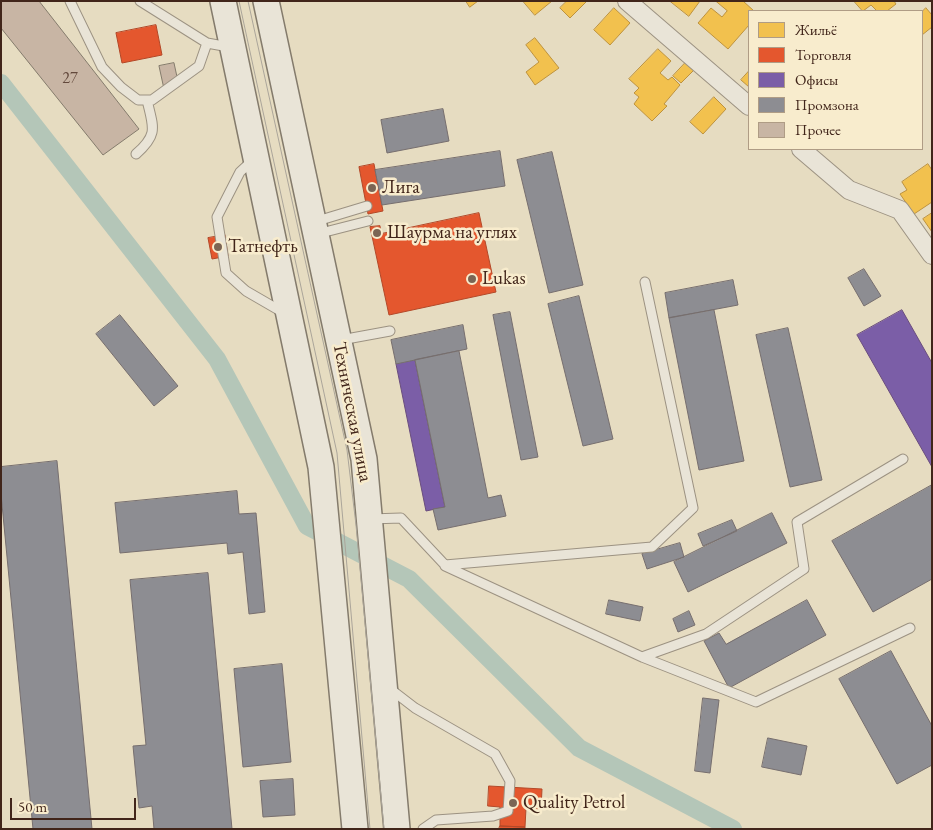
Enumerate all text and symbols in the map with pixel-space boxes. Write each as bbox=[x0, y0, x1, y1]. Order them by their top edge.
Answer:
legend bbox=[748, 10, 923, 150]
text: Жильё bbox=[795, 20, 837, 39]
text: Торговля bbox=[795, 45, 851, 64]
house number: 27 bbox=[62, 69, 78, 89]
text: Офисы bbox=[795, 70, 838, 89]
text: Промзона bbox=[795, 95, 859, 114]
text: Прочее bbox=[795, 120, 841, 139]
place label: Лига bbox=[382, 177, 420, 199]
marker: Лига bbox=[366, 182, 378, 194]
place label: Шаурма на углях bbox=[387, 222, 517, 244]
marker: Шаурма на углях bbox=[371, 227, 383, 239]
place label: Татнефть bbox=[228, 236, 298, 258]
marker: Татнефть bbox=[212, 241, 224, 253]
place label: Lukas bbox=[482, 268, 526, 290]
marker: Lukas bbox=[466, 273, 478, 285]
street label: Техническая улица bbox=[327, 340, 377, 484]
scale bar bbox=[12, 788, 139, 820]
place label: Quality Petrol bbox=[523, 792, 625, 814]
text: 50 m bbox=[18, 797, 47, 816]
marker: Quality Petrol bbox=[507, 797, 519, 809]

